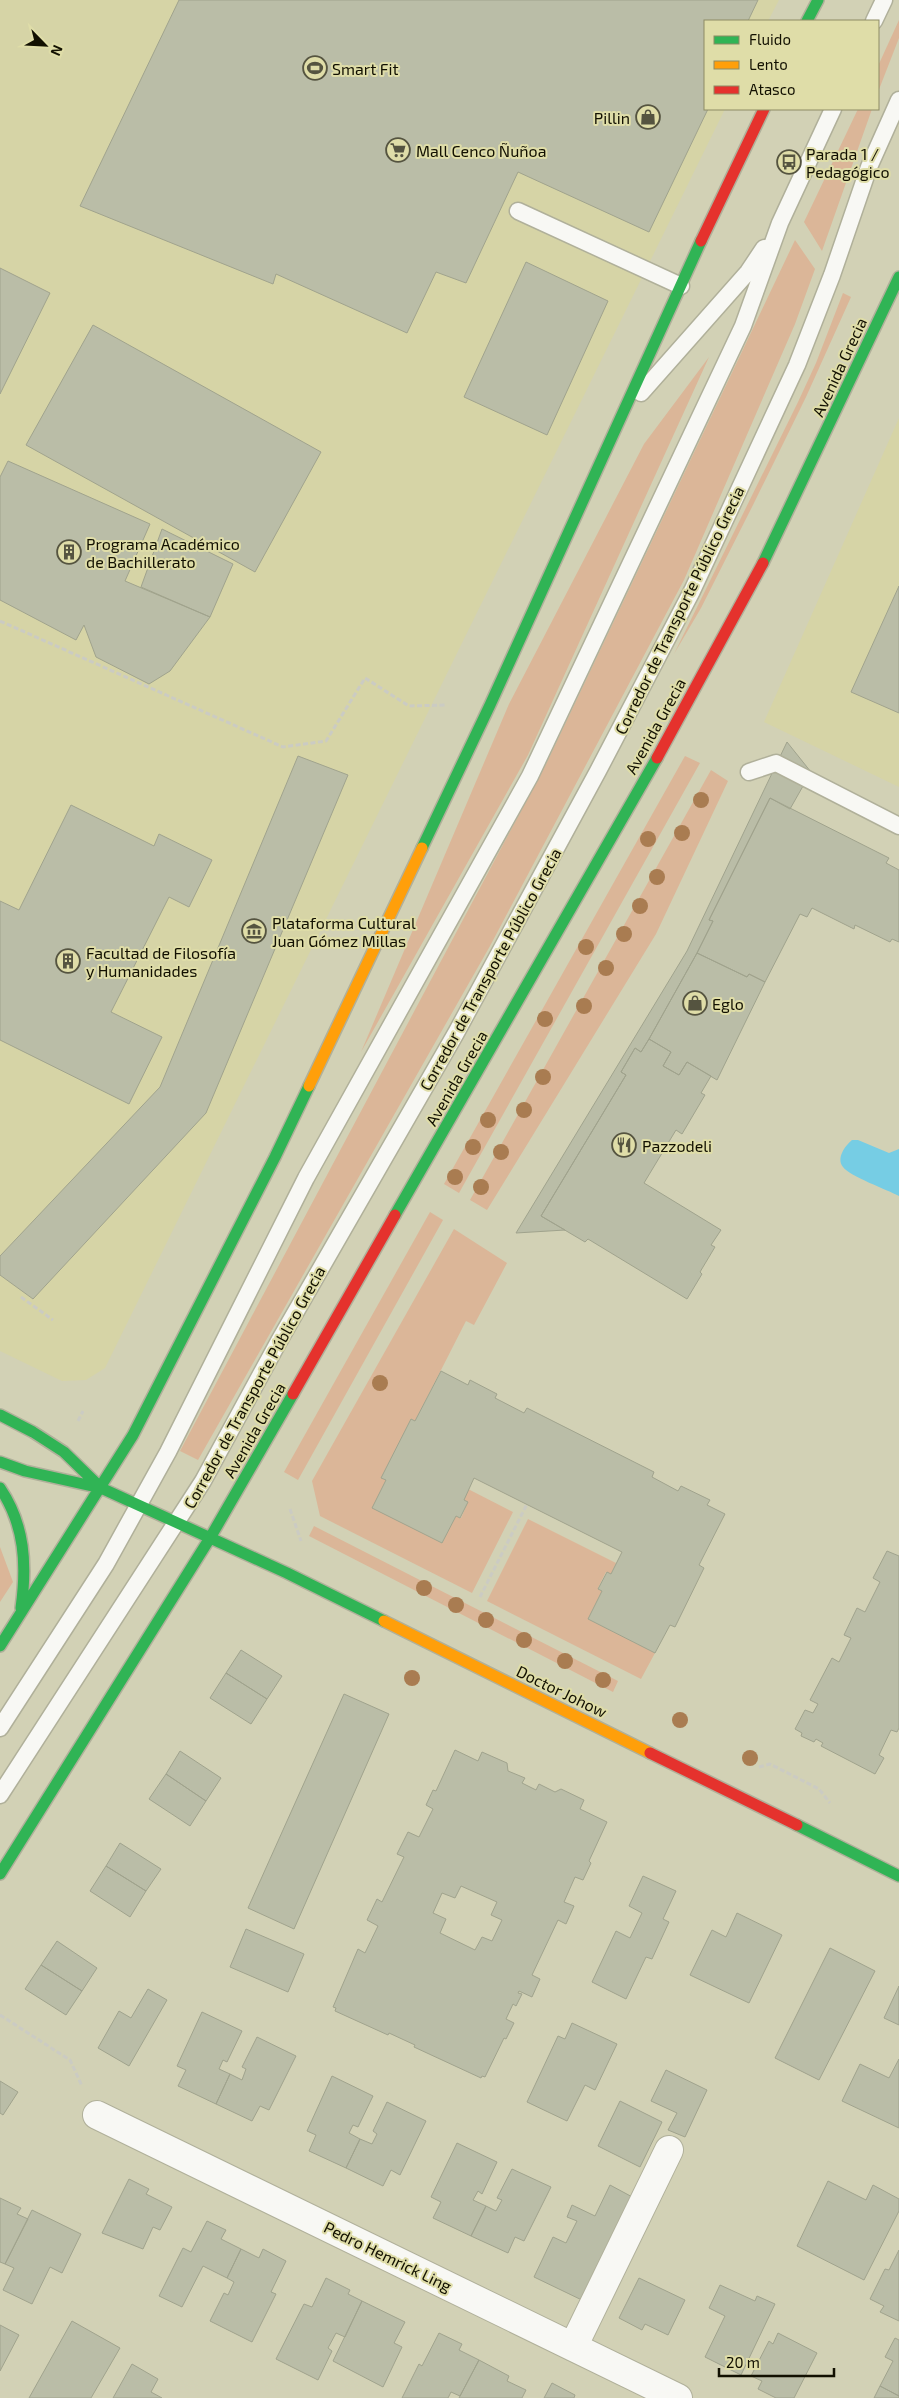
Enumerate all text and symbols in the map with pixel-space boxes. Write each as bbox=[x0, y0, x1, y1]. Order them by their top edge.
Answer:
north arrow bbox=[20, 20, 70, 70]
legend bbox=[704, 20, 879, 110]
text: Fluido bbox=[749, 30, 791, 48]
text: N bbox=[48, 42, 67, 59]
sports icon: Smart Fit bbox=[302, 55, 328, 81]
text: Lento bbox=[749, 55, 788, 73]
place label: Smart Fit bbox=[332, 59, 399, 78]
text: Atasco bbox=[749, 80, 795, 98]
shop icon: Pillin bbox=[635, 104, 661, 130]
place label: Pillin bbox=[594, 108, 630, 127]
supermarket icon: Mall Cenco Ñuñoa bbox=[385, 137, 411, 163]
place label: Mall Cenco Ñuñoa bbox=[416, 141, 546, 160]
place label: Parada 1 / Pedagógico bbox=[806, 144, 890, 181]
bus stop icon: Parada 1 / Pedagógico bbox=[776, 149, 802, 175]
street label: Avenida Grecia bbox=[808, 315, 870, 419]
street label: Corredor de Transporte Público Grecia bbox=[610, 483, 748, 737]
place label: Programa Académico de Bachillerato bbox=[86, 534, 240, 571]
building icon: Programa Académico de Bachillerato bbox=[56, 539, 82, 565]
street label: Avenida Grecia bbox=[621, 675, 689, 777]
street label: Corredor de Transporte Público Grecia bbox=[415, 845, 565, 1093]
place label: Plataforma Cultural Juan Gómez Millas bbox=[272, 913, 416, 950]
museum icon: Plataforma Cultural Juan Gómez Millas bbox=[241, 918, 267, 944]
place label: Facultad de Filosofía y Humanidades bbox=[86, 943, 236, 980]
building icon: Facultad de Filosofía y Humanidades bbox=[55, 948, 81, 974]
shop icon: Eglo bbox=[682, 990, 708, 1016]
place label: Eglo bbox=[712, 994, 744, 1013]
street label: Avenida Grecia bbox=[421, 1027, 491, 1129]
restaurant icon: Pazzodeli bbox=[611, 1132, 637, 1158]
place label: Pazzodeli bbox=[642, 1136, 712, 1155]
street label: Corredor de Transporte Público Grecia bbox=[179, 1263, 329, 1511]
street label: Avenida Grecia bbox=[219, 1379, 289, 1481]
street label: Doctor Johow bbox=[514, 1661, 610, 1721]
street label: Pedro Hemrick Ling bbox=[321, 2217, 455, 2295]
scale bar bbox=[719, 2346, 834, 2378]
text: 20 m bbox=[726, 2353, 760, 2371]

